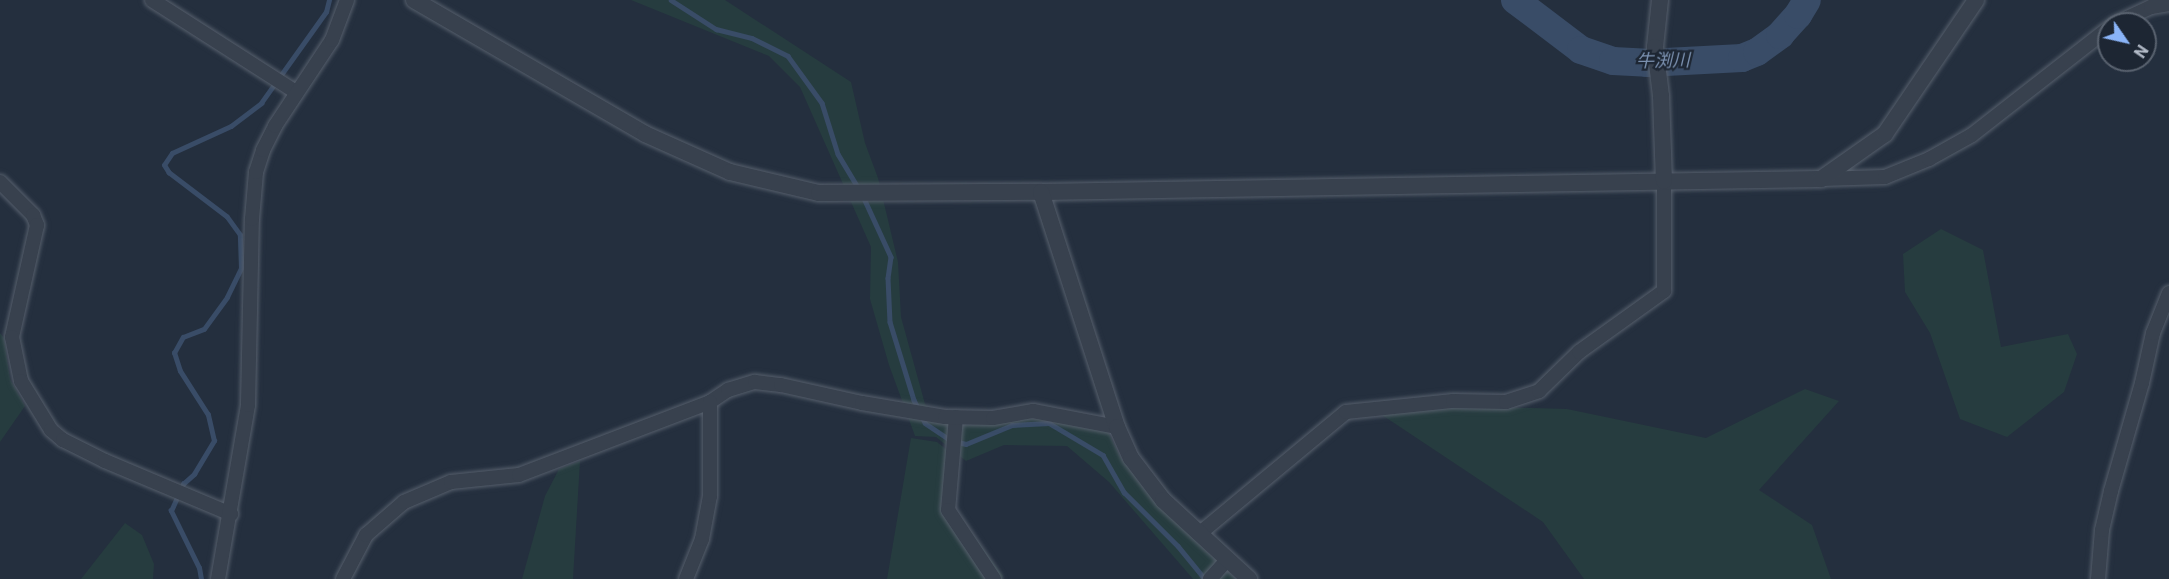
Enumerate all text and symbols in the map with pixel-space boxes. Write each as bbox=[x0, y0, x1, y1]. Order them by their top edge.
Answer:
north arrow bbox=[2097, 12, 2157, 72]
text: N bbox=[2130, 41, 2152, 61]
water label: 牛渕川 bbox=[1636, 50, 1690, 72]

